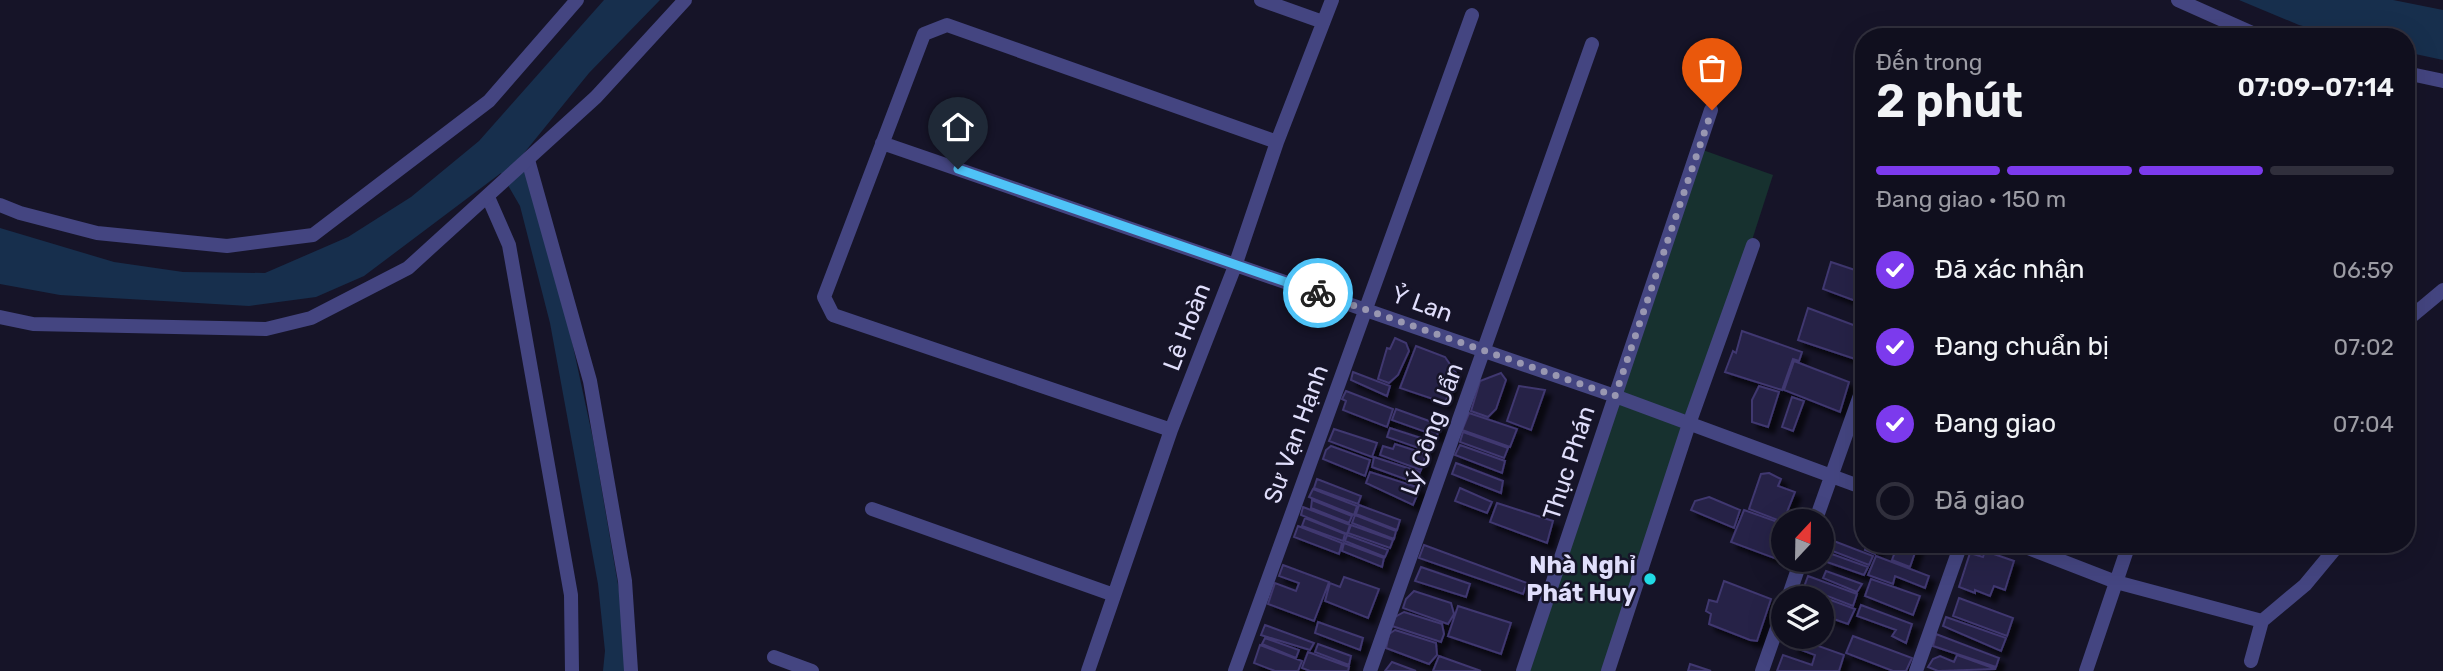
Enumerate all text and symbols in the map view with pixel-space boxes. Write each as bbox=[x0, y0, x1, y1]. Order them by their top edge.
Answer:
pin bbox=[1682, 38, 1742, 110]
text: Đến trong bbox=[1876, 48, 1982, 76]
icon: bag bbox=[1693, 49, 1731, 87]
text: 07:09–07:14 bbox=[2237, 72, 2394, 103]
text: 2 phút bbox=[1876, 74, 2023, 129]
pin bbox=[928, 97, 988, 169]
icon: home bbox=[939, 108, 977, 146]
text: Đang giao · 150 m bbox=[1876, 185, 2066, 213]
icon: check bbox=[1876, 251, 1914, 289]
text: Đã xác nhận bbox=[1935, 254, 2085, 285]
text: 06:59 bbox=[2332, 256, 2394, 284]
courier bbox=[1283, 258, 1353, 328]
icon: bike bbox=[1299, 274, 1337, 312]
street label: Lê Hoàn bbox=[1158, 279, 1216, 375]
street label: Ỷ Lan bbox=[1388, 279, 1457, 328]
icon: check bbox=[1876, 328, 1914, 366]
text: Đang chuẩn bị bbox=[1935, 331, 2109, 362]
text: 07:02 bbox=[2334, 333, 2394, 361]
street label: Lý Công Uẩn bbox=[1395, 359, 1469, 499]
street label: Sư Vạn Hạnh bbox=[1258, 361, 1334, 507]
street label: Thục Phán bbox=[1537, 402, 1601, 524]
icon: check bbox=[1876, 405, 1914, 443]
text: Đang giao bbox=[1935, 408, 2056, 439]
text: 07:04 bbox=[2333, 410, 2394, 438]
text: Đã giao bbox=[1935, 485, 2025, 516]
north arrow bbox=[1771, 509, 1834, 572]
map controls bbox=[1771, 509, 1834, 649]
place label: Nhà Nghỉ Phát Huy bbox=[1526, 551, 1636, 607]
marker: Nhà Nghỉ Phát Huy bbox=[1642, 571, 1658, 587]
button: layers bbox=[1771, 586, 1834, 649]

